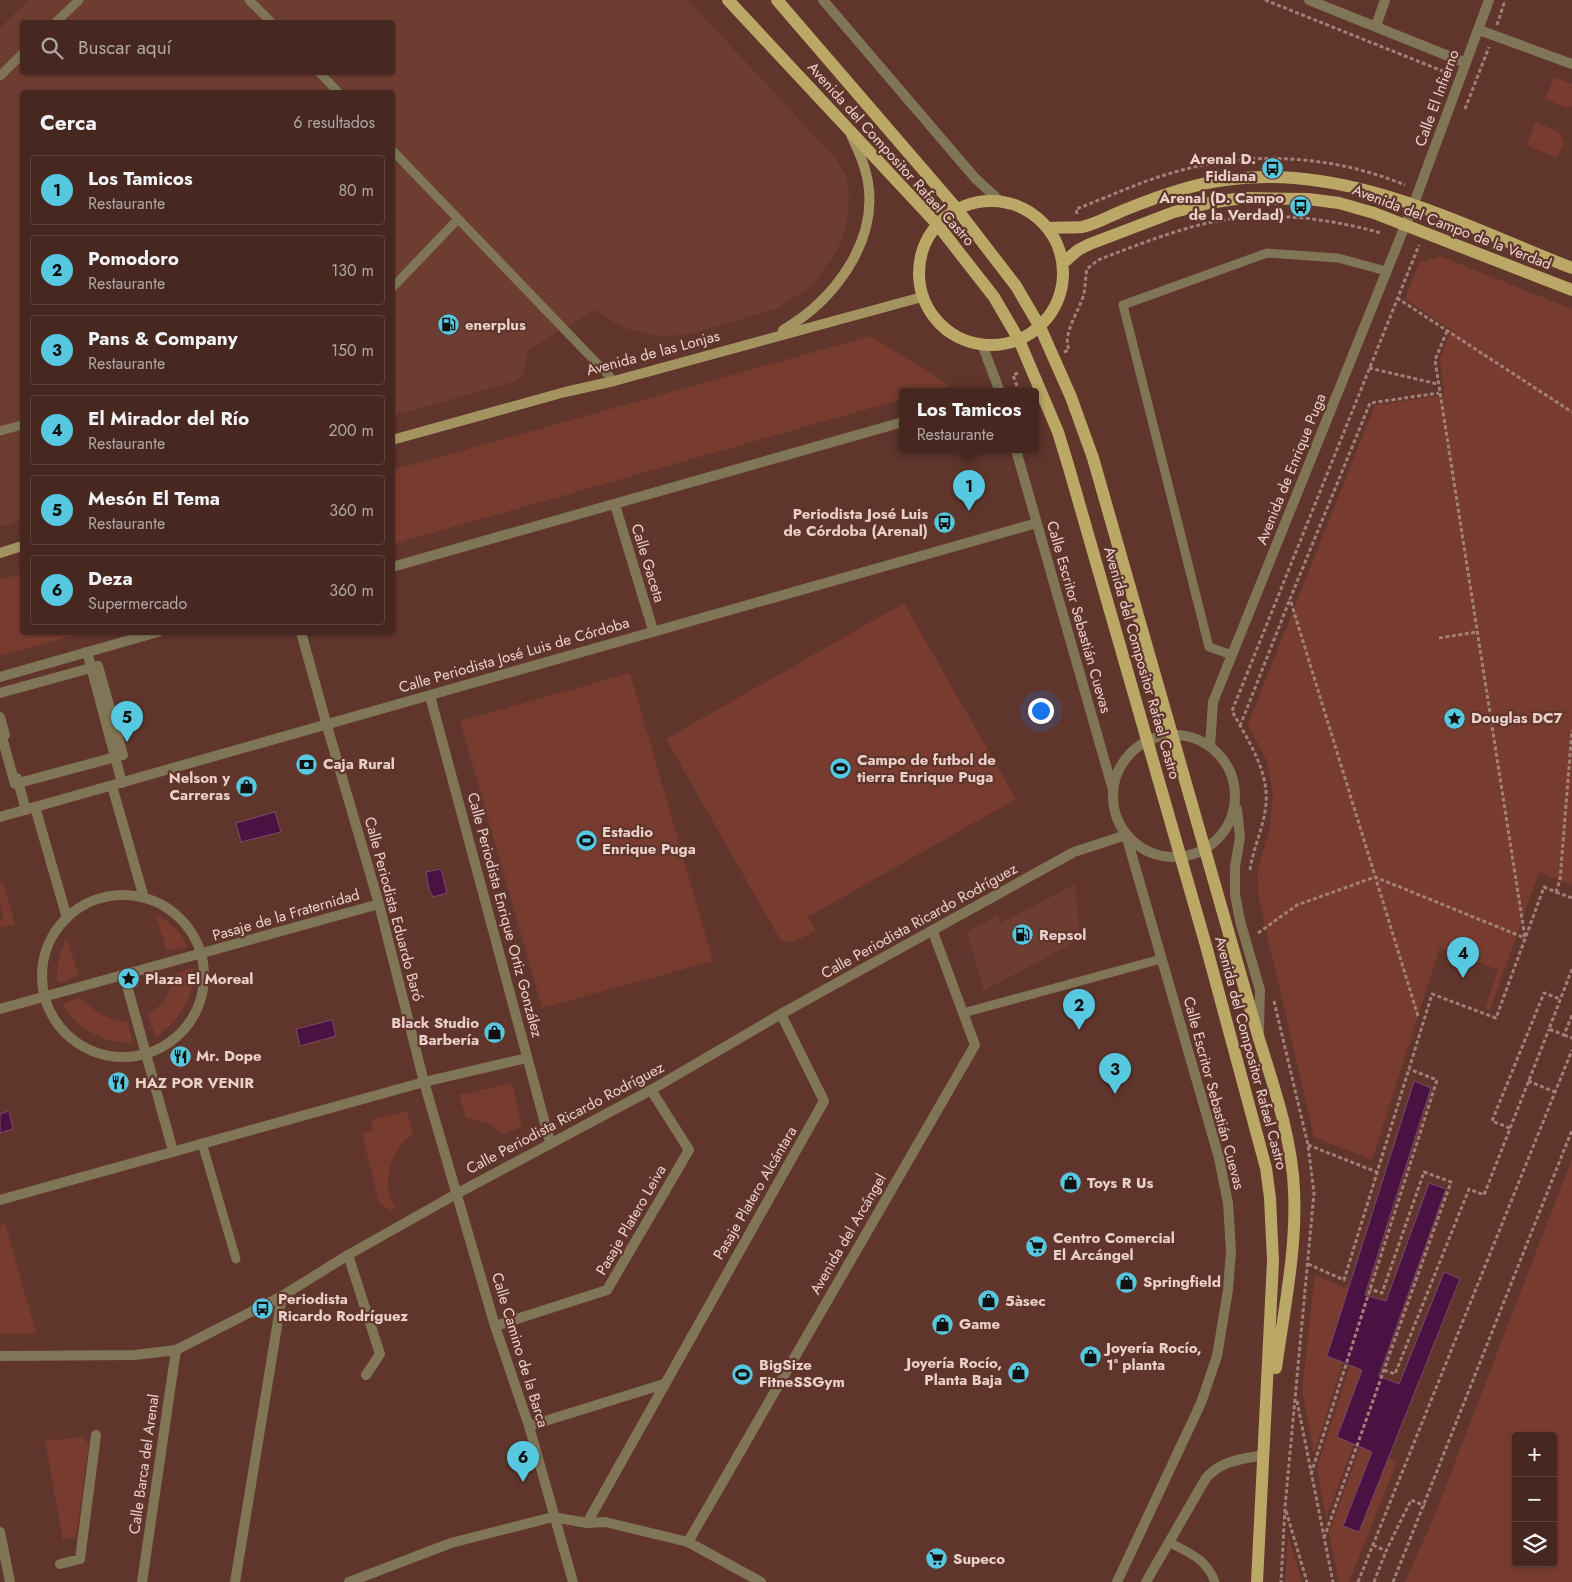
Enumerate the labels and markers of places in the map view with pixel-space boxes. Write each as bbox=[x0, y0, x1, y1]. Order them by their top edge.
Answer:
place label: Arenal D. Fidiana bbox=[1189, 148, 1256, 187]
bus stop icon: Arenal D. Fidiana bbox=[1260, 156, 1284, 180]
place label: Arenal (D. Campo de la Verdad) bbox=[1158, 187, 1284, 226]
bus stop icon: Arenal (D. Campo de la Verdad) bbox=[1288, 195, 1312, 219]
fuel station icon: enerplus bbox=[437, 313, 461, 337]
place label: enerplus bbox=[465, 314, 526, 336]
pin: 1 bbox=[953, 470, 985, 511]
place label: Periodista José Luis de Córdoba (Arenal) bbox=[784, 503, 928, 542]
bus stop icon: Periodista José Luis de Córdoba (Arenal) bbox=[932, 511, 956, 535]
pin: 5 bbox=[111, 701, 143, 742]
place icon: Douglas DC7 bbox=[1443, 706, 1467, 730]
place label: Douglas DC7 bbox=[1471, 707, 1563, 729]
place label: Campo de futbol de tierra Enrique Puga bbox=[857, 749, 996, 788]
bank icon: Caja Rural bbox=[295, 752, 319, 776]
place label: Caja Rural bbox=[323, 753, 395, 775]
sports icon: Campo de futbol de tierra Enrique Puga bbox=[829, 757, 853, 781]
place label: Nelson y Carreras bbox=[169, 767, 230, 806]
shop icon: Nelson y Carreras bbox=[234, 775, 258, 799]
place label: Estadio Enrique Puga bbox=[602, 821, 696, 860]
sports icon: Estadio Enrique Puga bbox=[574, 829, 598, 853]
fuel station icon: Repsol bbox=[1011, 923, 1035, 947]
place label: Repsol bbox=[1039, 924, 1086, 946]
pin: 4 bbox=[1447, 937, 1479, 978]
place icon: Plaza El Moreal bbox=[117, 967, 141, 991]
place label: Plaza El Moreal bbox=[145, 968, 253, 990]
pin: 2 bbox=[1063, 989, 1095, 1030]
place label: Black Studio Barbería bbox=[391, 1012, 479, 1051]
shop icon: Black Studio Barbería bbox=[483, 1020, 507, 1044]
restaurant icon: Mr. Dope bbox=[168, 1044, 192, 1068]
place label: Mr. Dope bbox=[196, 1045, 262, 1067]
pin: 3 bbox=[1099, 1053, 1131, 1094]
restaurant icon: HAZ POR VENIR bbox=[107, 1071, 131, 1095]
place label: HAZ POR VENIR bbox=[135, 1072, 254, 1094]
shop icon: Toys R Us bbox=[1059, 1171, 1083, 1195]
place label: Toys R Us bbox=[1087, 1172, 1153, 1194]
place label: Centro Comercial El Arcángel bbox=[1053, 1227, 1175, 1266]
supermarket icon: Centro Comercial El Arcángel bbox=[1025, 1235, 1049, 1259]
shop icon: Springfield bbox=[1115, 1270, 1139, 1294]
place label: Springfield bbox=[1143, 1271, 1221, 1293]
place label: Periodista Ricardo Rodríguez bbox=[278, 1288, 408, 1327]
shop icon: 5àsec bbox=[977, 1289, 1001, 1313]
place label: 5àsec bbox=[1005, 1290, 1046, 1312]
bus stop icon: Periodista Ricardo Rodríguez bbox=[250, 1296, 274, 1320]
shop icon: Game bbox=[931, 1312, 955, 1336]
place label: Game bbox=[959, 1313, 1001, 1335]
place label: Joyería Rocío, 1ª planta bbox=[1103, 1337, 1202, 1376]
shop icon: Joyería Rocío, 1ª planta bbox=[1078, 1345, 1102, 1369]
place label: Joyería Rocío, Planta Baja bbox=[903, 1352, 1002, 1391]
place label: BigSize FitneSSGym bbox=[759, 1354, 845, 1393]
shop icon: Joyería Rocío, Planta Baja bbox=[1006, 1360, 1030, 1384]
sports icon: BigSize FitneSSGym bbox=[731, 1362, 755, 1386]
pin: 6 bbox=[507, 1441, 539, 1482]
supermarket icon: Supeco bbox=[925, 1547, 949, 1571]
place label: Supeco bbox=[953, 1548, 1005, 1570]

